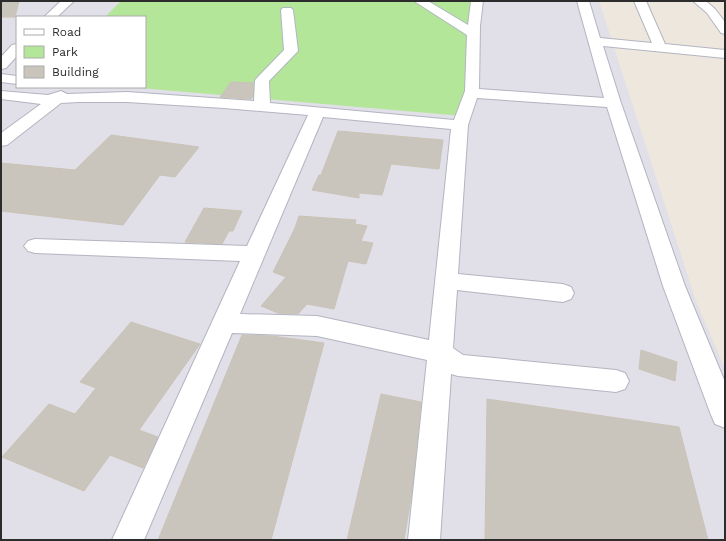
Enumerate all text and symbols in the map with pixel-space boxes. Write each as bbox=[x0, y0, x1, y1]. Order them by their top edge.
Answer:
legend bbox=[16, 16, 146, 88]
text: Road bbox=[52, 25, 81, 39]
text: Park bbox=[52, 45, 78, 59]
text: Building bbox=[52, 65, 99, 79]

